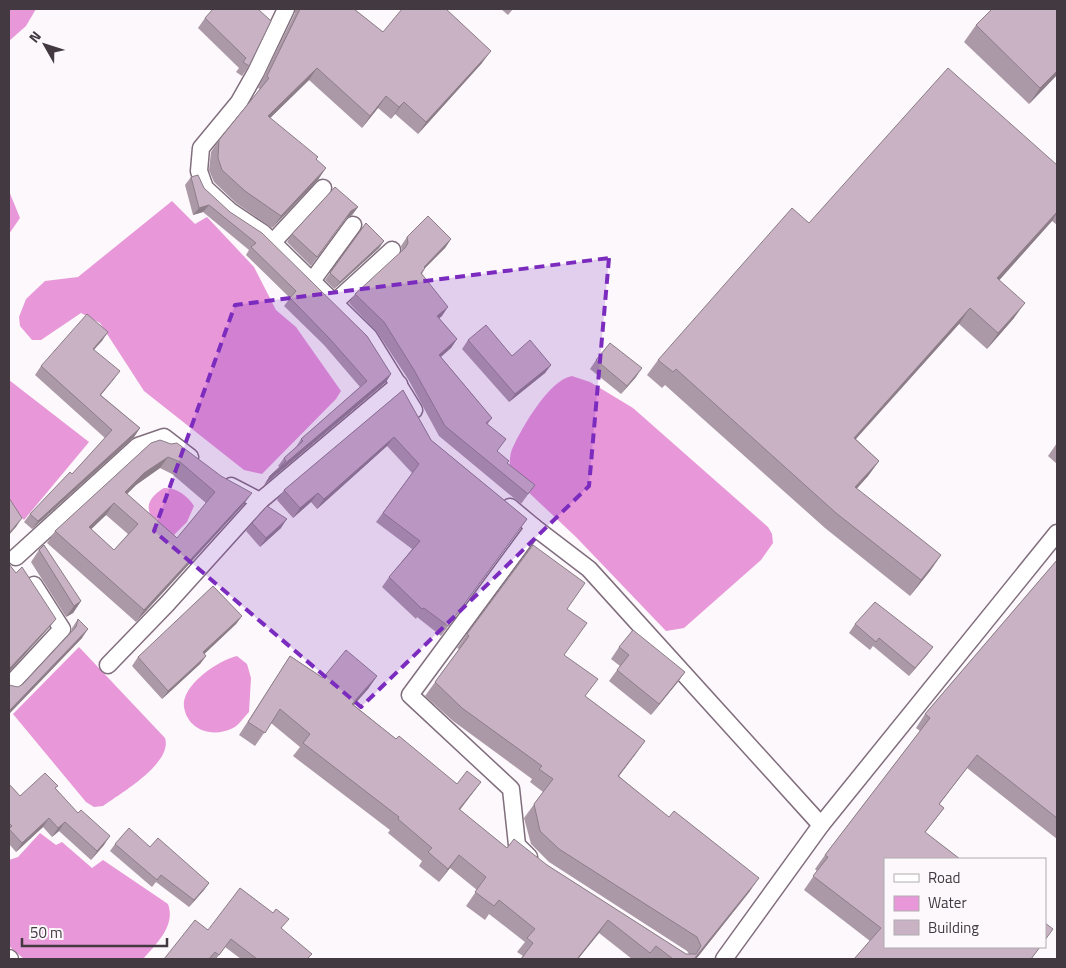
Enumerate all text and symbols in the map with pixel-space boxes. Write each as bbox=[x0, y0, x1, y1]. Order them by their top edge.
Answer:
north arrow bbox=[20, 20, 70, 70]
text: N bbox=[23, 26, 46, 47]
legend bbox=[884, 858, 1046, 948]
text: Road bbox=[928, 866, 960, 889]
text: Water bbox=[928, 891, 967, 914]
scale bar bbox=[22, 916, 168, 948]
text: Building bbox=[928, 916, 979, 939]
text: 50 m bbox=[30, 921, 63, 944]

